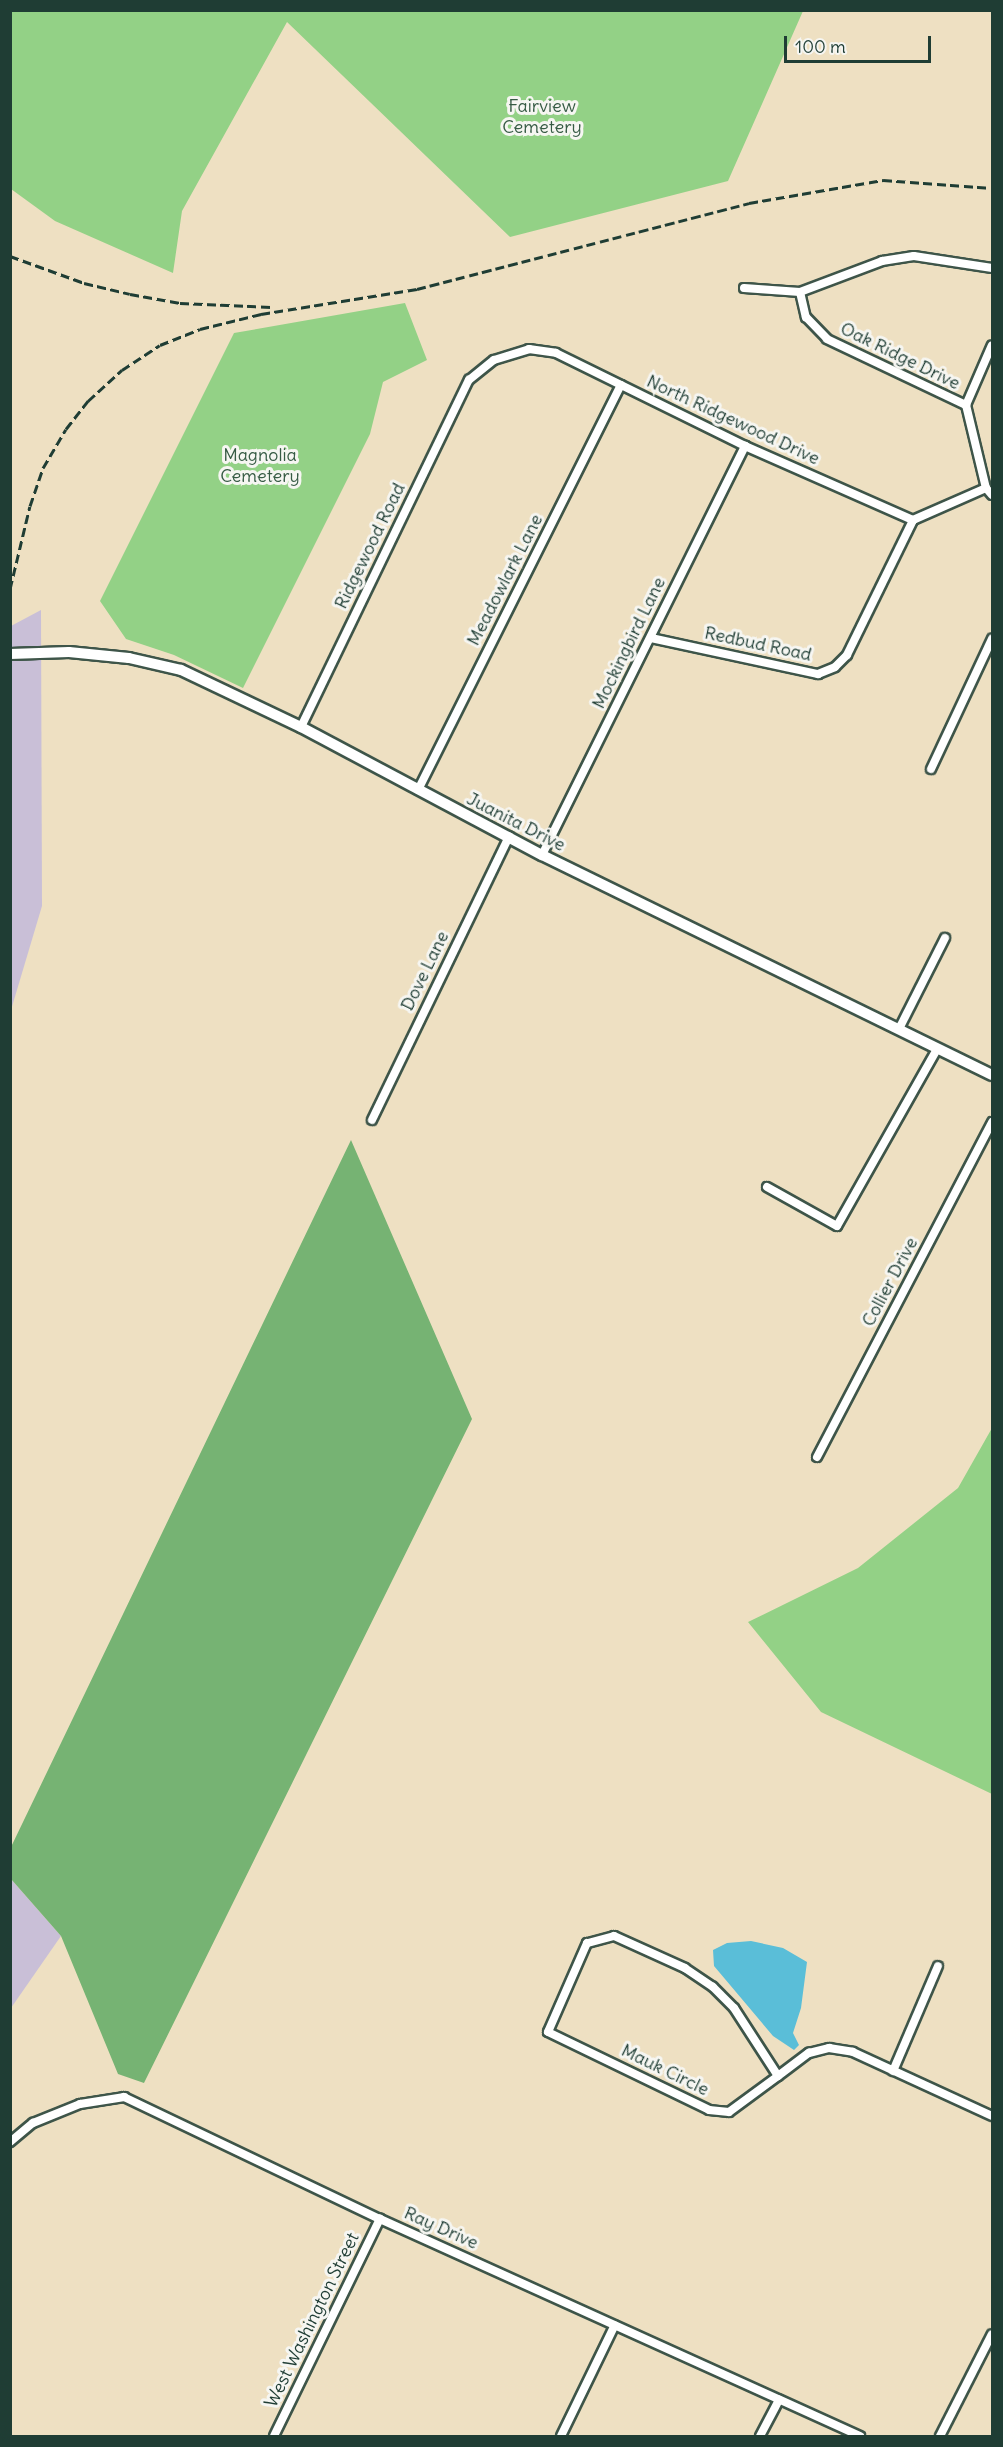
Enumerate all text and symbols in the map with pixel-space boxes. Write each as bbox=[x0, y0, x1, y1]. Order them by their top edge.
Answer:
scale bar bbox=[787, 24, 934, 62]
text: 100 m bbox=[795, 35, 846, 58]
park label: Fairview Cemetery bbox=[502, 96, 582, 138]
street label: Oak Ridge Drive bbox=[837, 318, 963, 394]
street label: North Ridgewood Drive bbox=[643, 370, 823, 470]
park label: Magnolia Cemetery bbox=[220, 445, 300, 488]
street label: Ridgewood Road bbox=[330, 480, 410, 612]
street label: Meadowlark Lane bbox=[463, 511, 547, 649]
street label: Mockingbird Lane bbox=[588, 574, 670, 712]
street label: Redbud Road bbox=[703, 622, 813, 666]
street label: Juanita Drive bbox=[463, 788, 569, 856]
street label: Dove Lane bbox=[397, 928, 453, 1014]
street label: Collier Drive bbox=[858, 1234, 922, 1330]
street label: Mauk Circle bbox=[618, 2040, 712, 2100]
street label: Ray Drive bbox=[401, 2202, 481, 2254]
street label: West Washington Street bbox=[260, 2229, 364, 2411]

